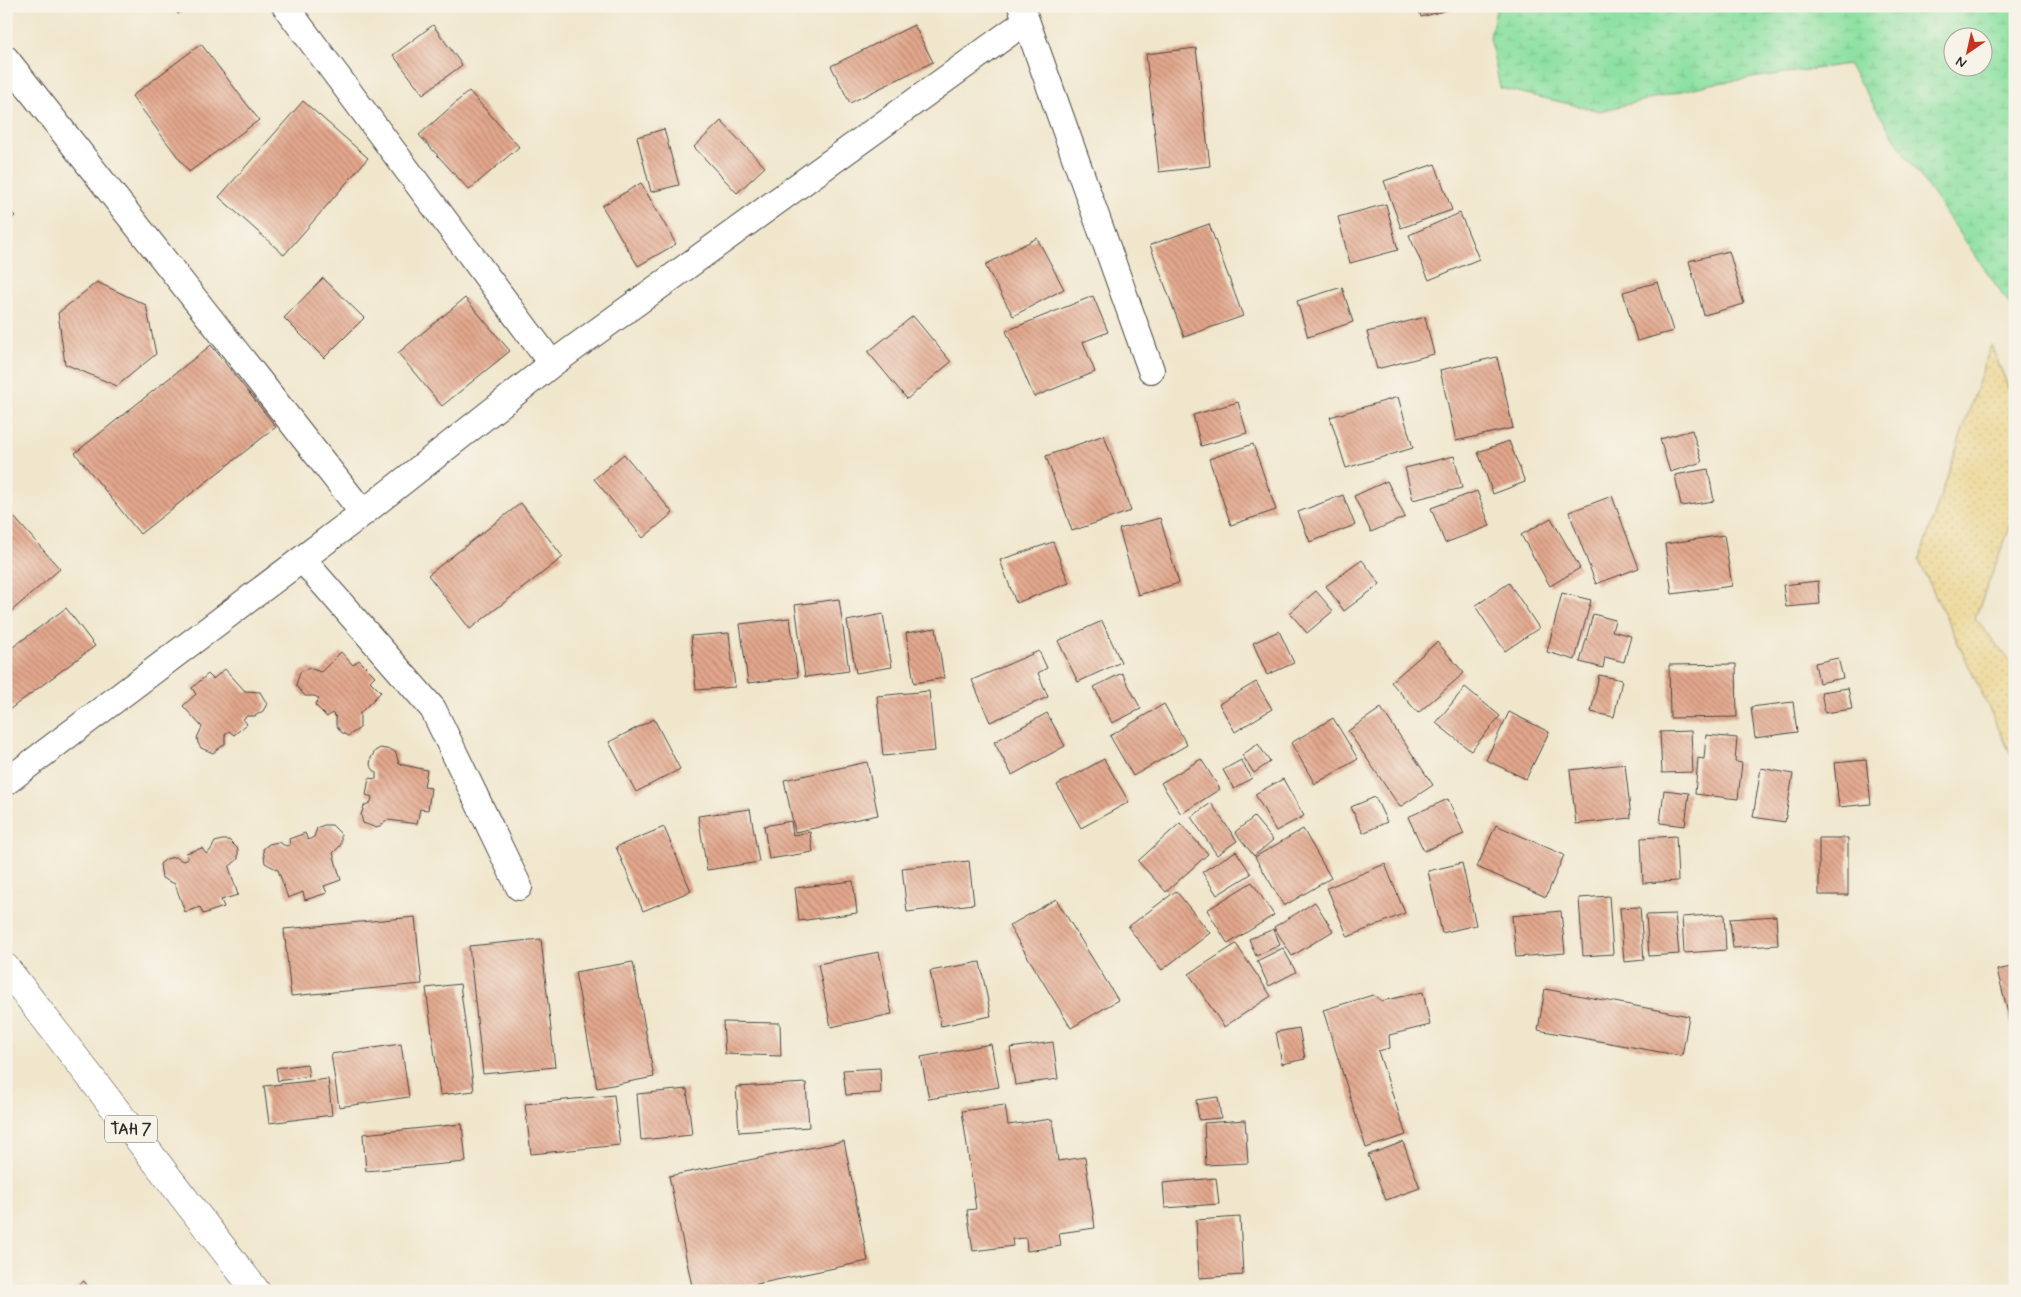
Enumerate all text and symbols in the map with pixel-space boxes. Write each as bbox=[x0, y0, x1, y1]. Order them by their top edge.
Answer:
north arrow bbox=[1944, 28, 1994, 78]
text: N bbox=[1952, 52, 1970, 72]
road number: TAH 7 bbox=[105, 1116, 157, 1142]

